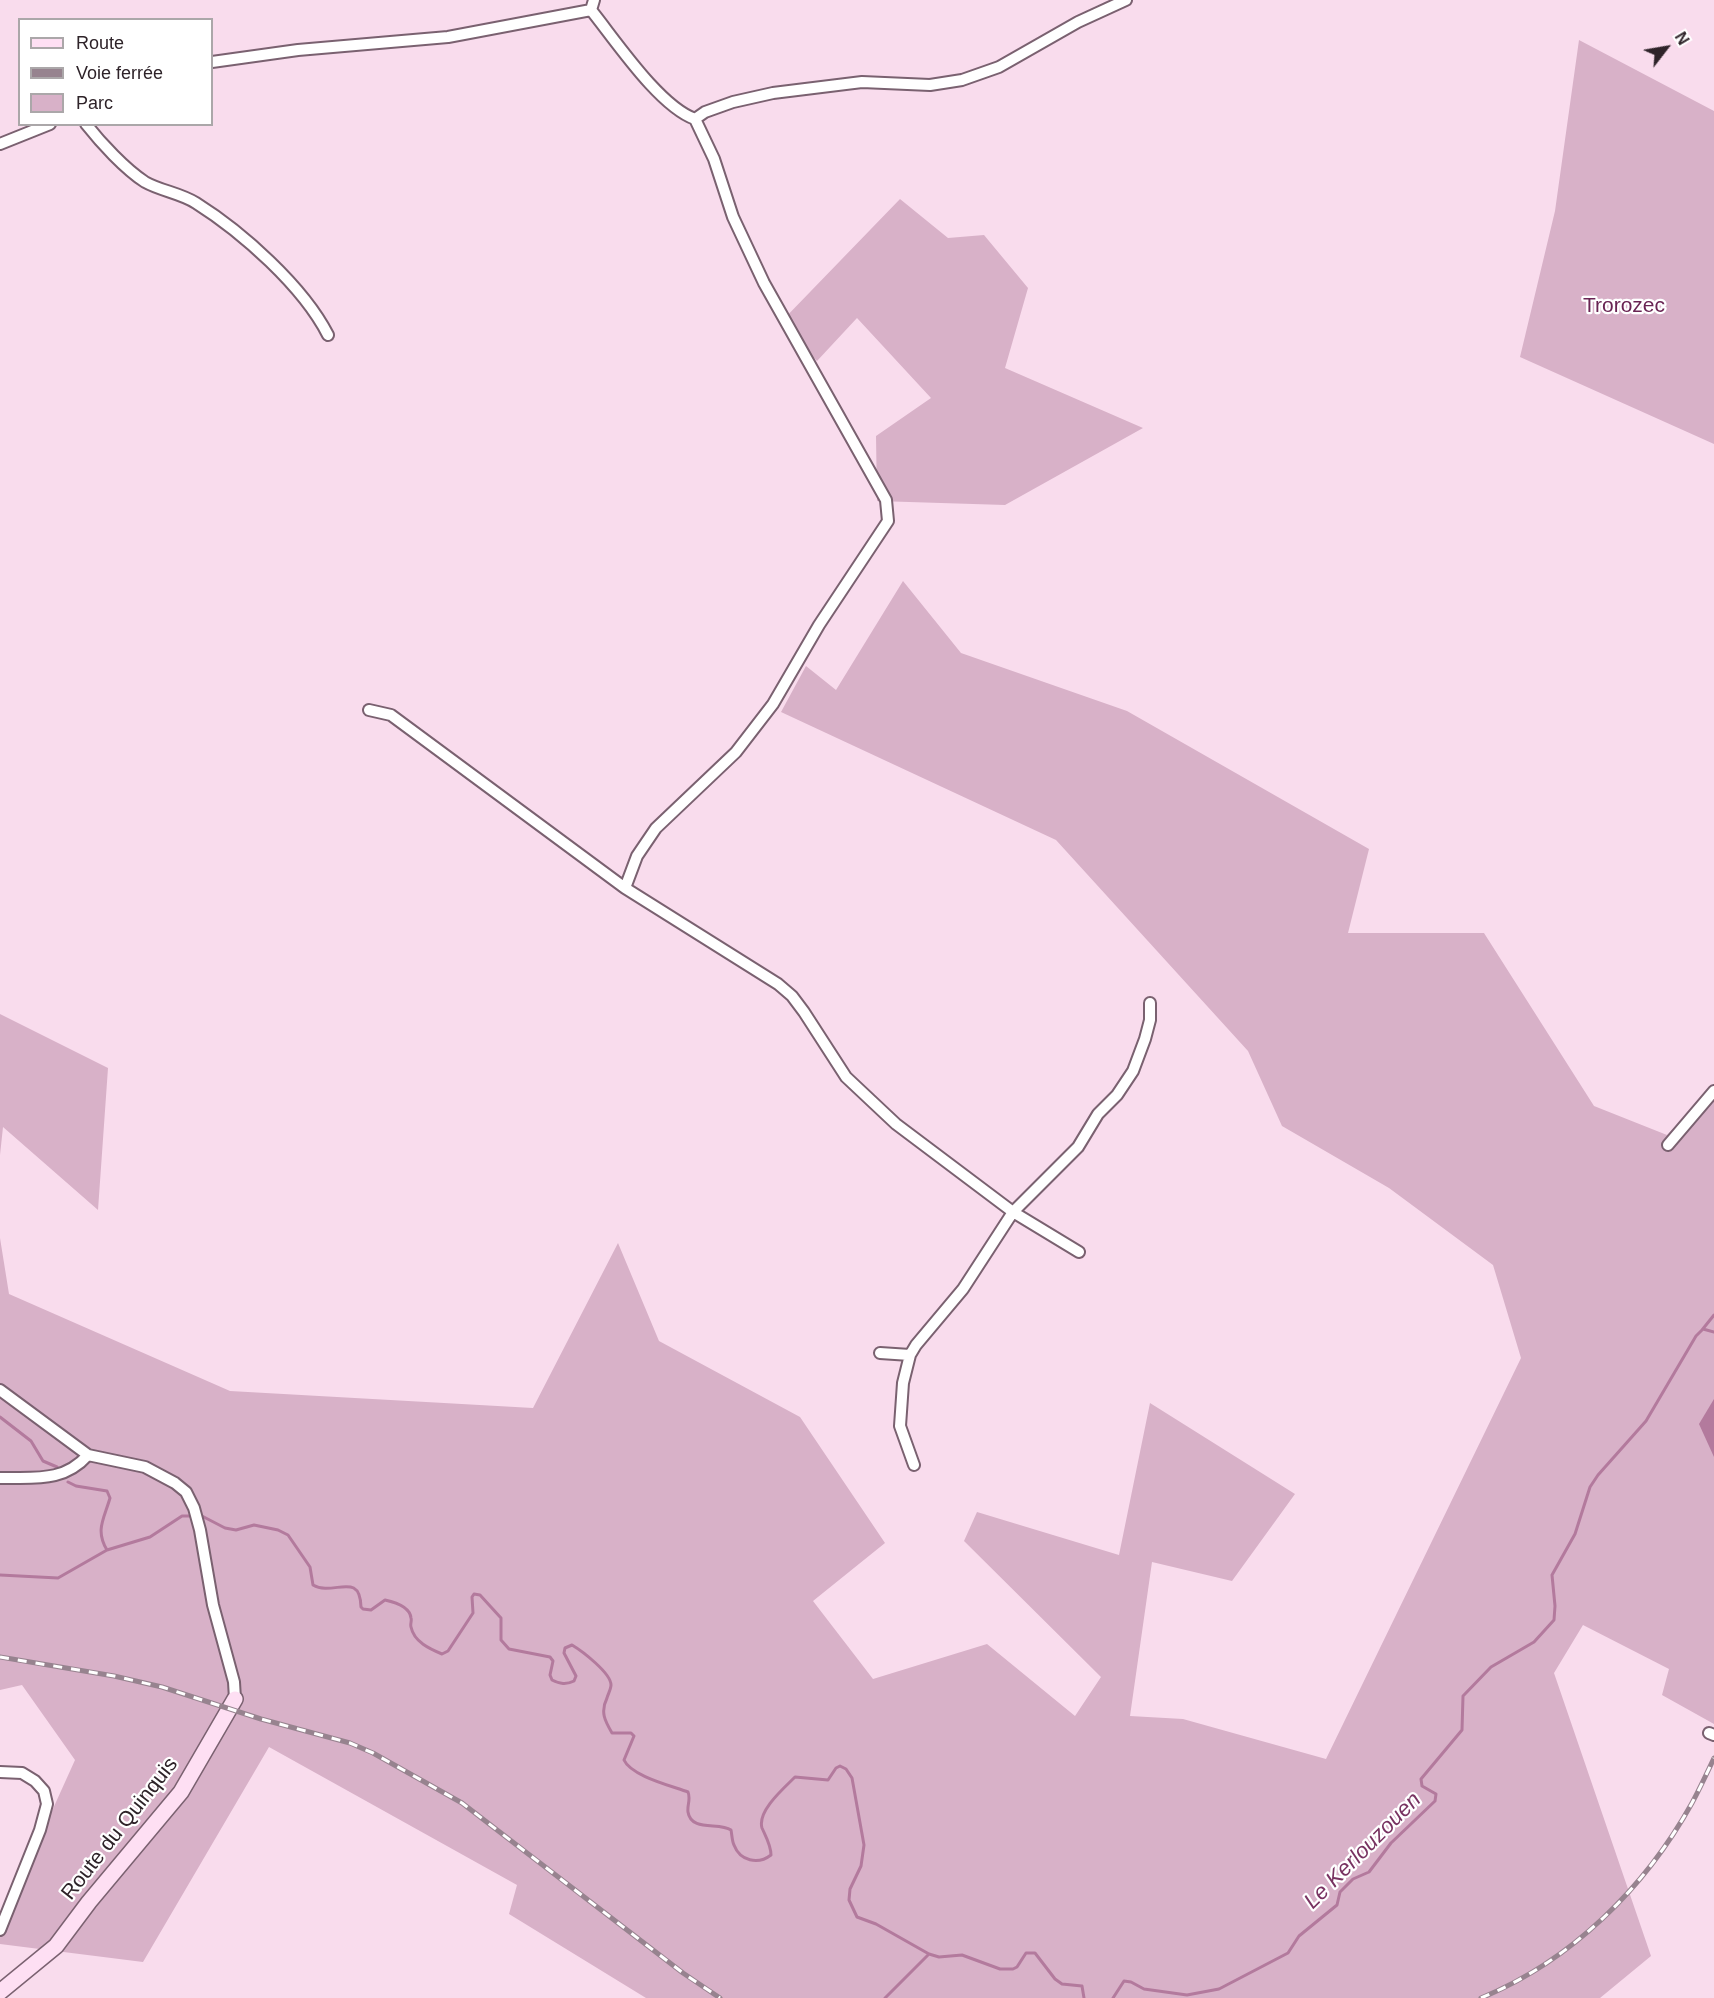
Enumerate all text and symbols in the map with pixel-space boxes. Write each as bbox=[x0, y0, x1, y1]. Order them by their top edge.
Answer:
legend bbox=[18, 18, 213, 126]
north arrow bbox=[1636, 18, 1696, 78]
text: N bbox=[1672, 29, 1692, 48]
text: Route bbox=[76, 33, 124, 53]
text: Voie ferrée bbox=[76, 63, 163, 83]
text: Parc bbox=[76, 93, 113, 113]
park label: Trorozec bbox=[1583, 293, 1665, 319]
street label: Route du Quinquis bbox=[57, 1753, 183, 1905]
water label: Le Kerlouzouen bbox=[1299, 1787, 1427, 1915]

